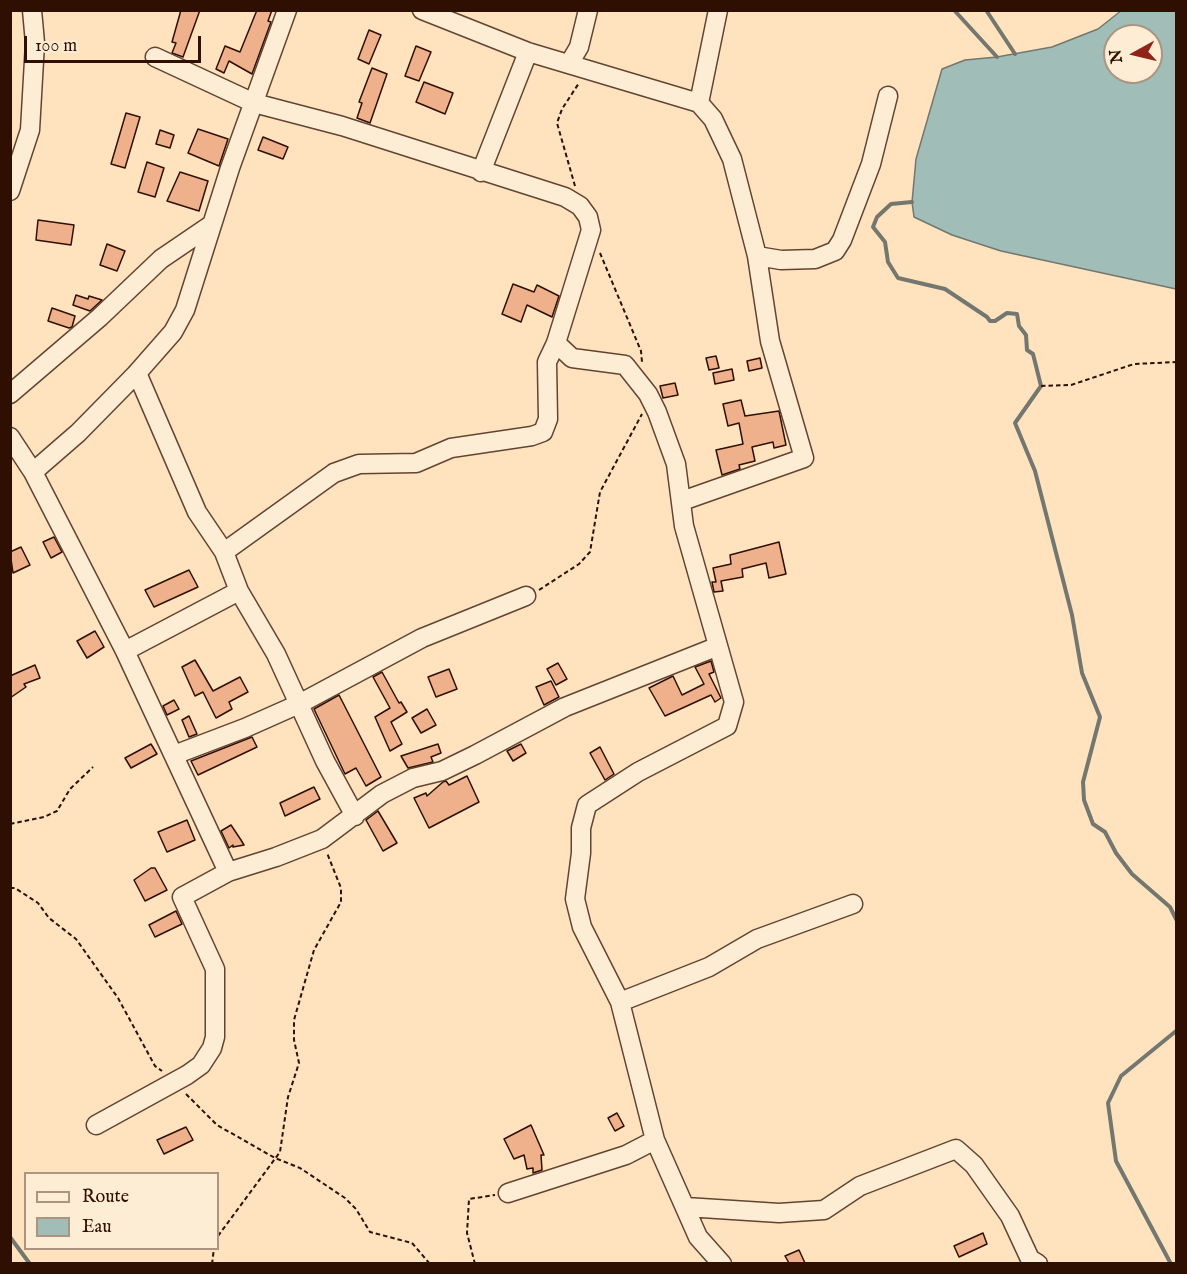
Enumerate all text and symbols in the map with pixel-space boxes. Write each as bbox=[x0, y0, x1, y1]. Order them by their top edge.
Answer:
scale bar bbox=[27, 24, 204, 62]
north arrow bbox=[1103, 24, 1163, 84]
text: 100 m bbox=[35, 35, 77, 58]
text: N bbox=[1106, 48, 1128, 64]
legend bbox=[24, 1172, 219, 1250]
text: Route bbox=[82, 1186, 129, 1209]
text: Eau bbox=[82, 1216, 112, 1239]

